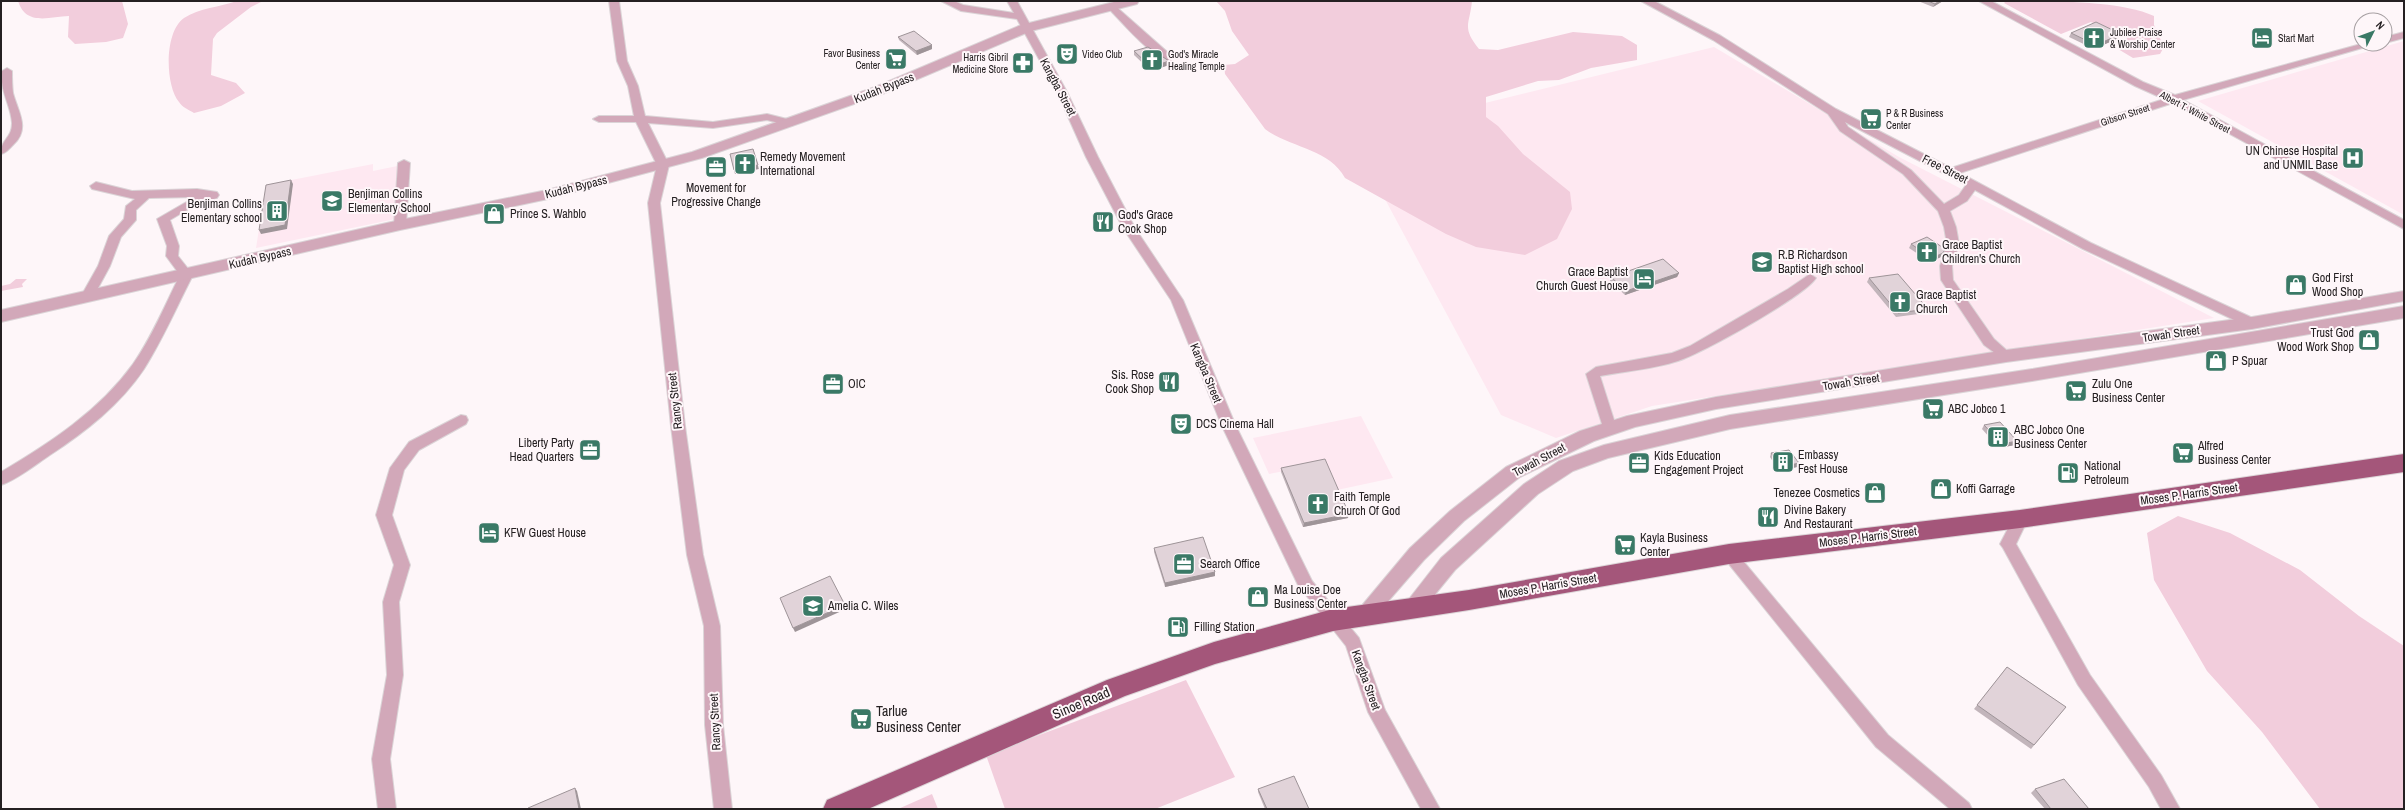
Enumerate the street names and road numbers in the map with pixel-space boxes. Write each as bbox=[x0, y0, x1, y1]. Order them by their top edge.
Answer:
street label: Kangba Street bbox=[1036, 55, 1080, 119]
street label: Kudah Bypass bbox=[852, 69, 916, 107]
street label: Albert T. White Street bbox=[2157, 88, 2233, 136]
street label: Gibson Street bbox=[2099, 101, 2152, 129]
street label: Free Street bbox=[1919, 151, 1971, 187]
street label: Kudah Bypass bbox=[543, 172, 609, 202]
street label: Kudah Bypass bbox=[227, 243, 293, 273]
street label: Towah Street bbox=[2141, 322, 2201, 346]
street label: Kangba Street bbox=[1186, 341, 1226, 405]
street label: Towah Street bbox=[1821, 370, 1881, 394]
street label: Rancy Street bbox=[664, 372, 686, 430]
street label: Towah Street bbox=[1510, 439, 1568, 481]
street label: Moses P. Harris Street bbox=[2139, 479, 2239, 509]
street label: Moses P. Harris Street bbox=[1818, 523, 1918, 551]
street label: Moses P. Harris Street bbox=[1498, 570, 1598, 602]
street label: Kangba Street bbox=[1348, 648, 1384, 713]
street label: Sinoe Road bbox=[1050, 683, 1112, 723]
street label: Rancy Street bbox=[706, 693, 724, 751]

